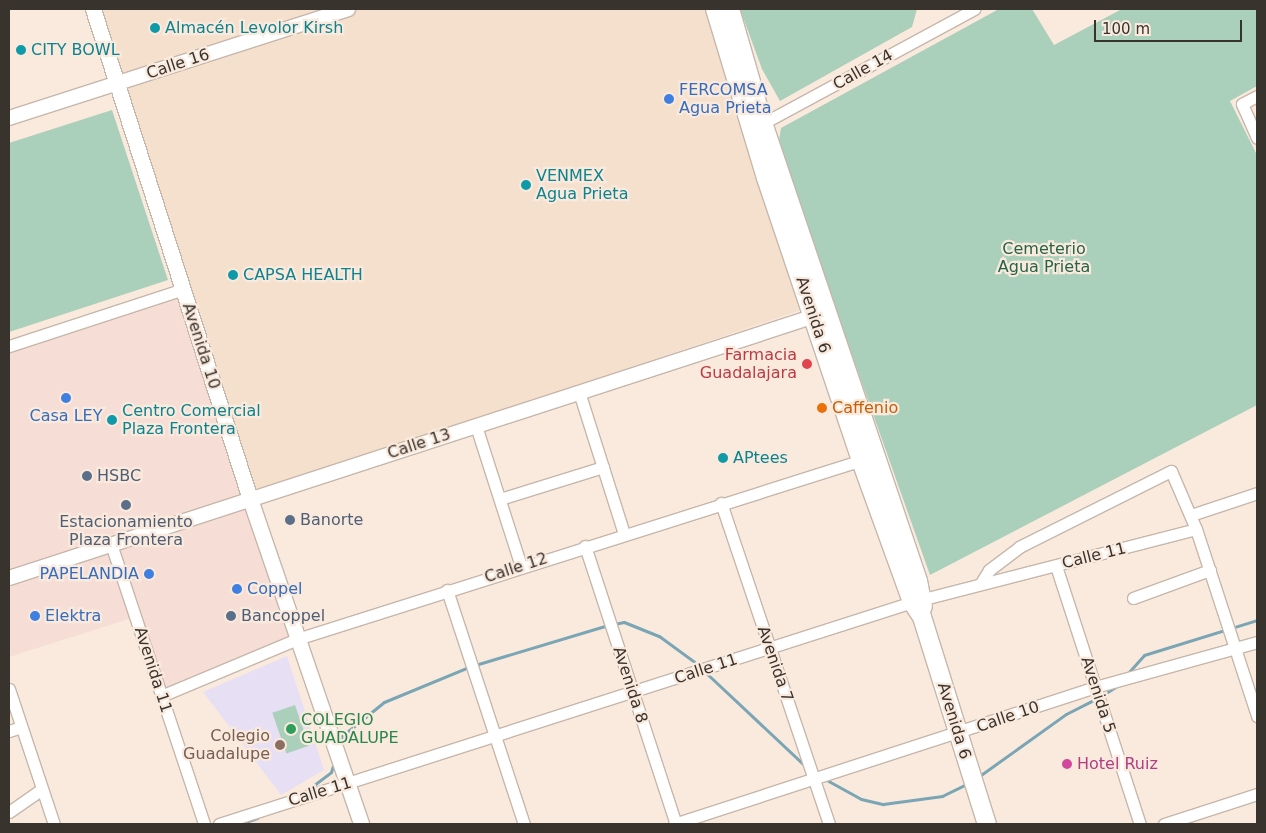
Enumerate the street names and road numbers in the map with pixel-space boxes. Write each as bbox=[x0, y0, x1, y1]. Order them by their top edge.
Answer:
street label: Calle 16 bbox=[144, 45, 212, 83]
street label: Calle 14 bbox=[830, 46, 896, 94]
street label: Avenida 6 bbox=[792, 274, 834, 356]
street label: Avenida 10 bbox=[178, 301, 224, 391]
street label: Calle 13 bbox=[385, 425, 453, 463]
street label: Calle 11 bbox=[1060, 539, 1128, 573]
street label: Calle 12 bbox=[482, 549, 550, 587]
street label: Avenida 7 bbox=[753, 623, 797, 705]
street label: Avenida 11 bbox=[130, 625, 176, 715]
street label: Avenida 8 bbox=[609, 644, 651, 726]
street label: Calle 11 bbox=[672, 650, 740, 688]
street label: Avenida 5 bbox=[1077, 654, 1119, 736]
street label: Avenida 6 bbox=[933, 680, 975, 762]
street label: Calle 10 bbox=[974, 697, 1042, 737]
street label: Calle 11 bbox=[286, 773, 354, 811]

